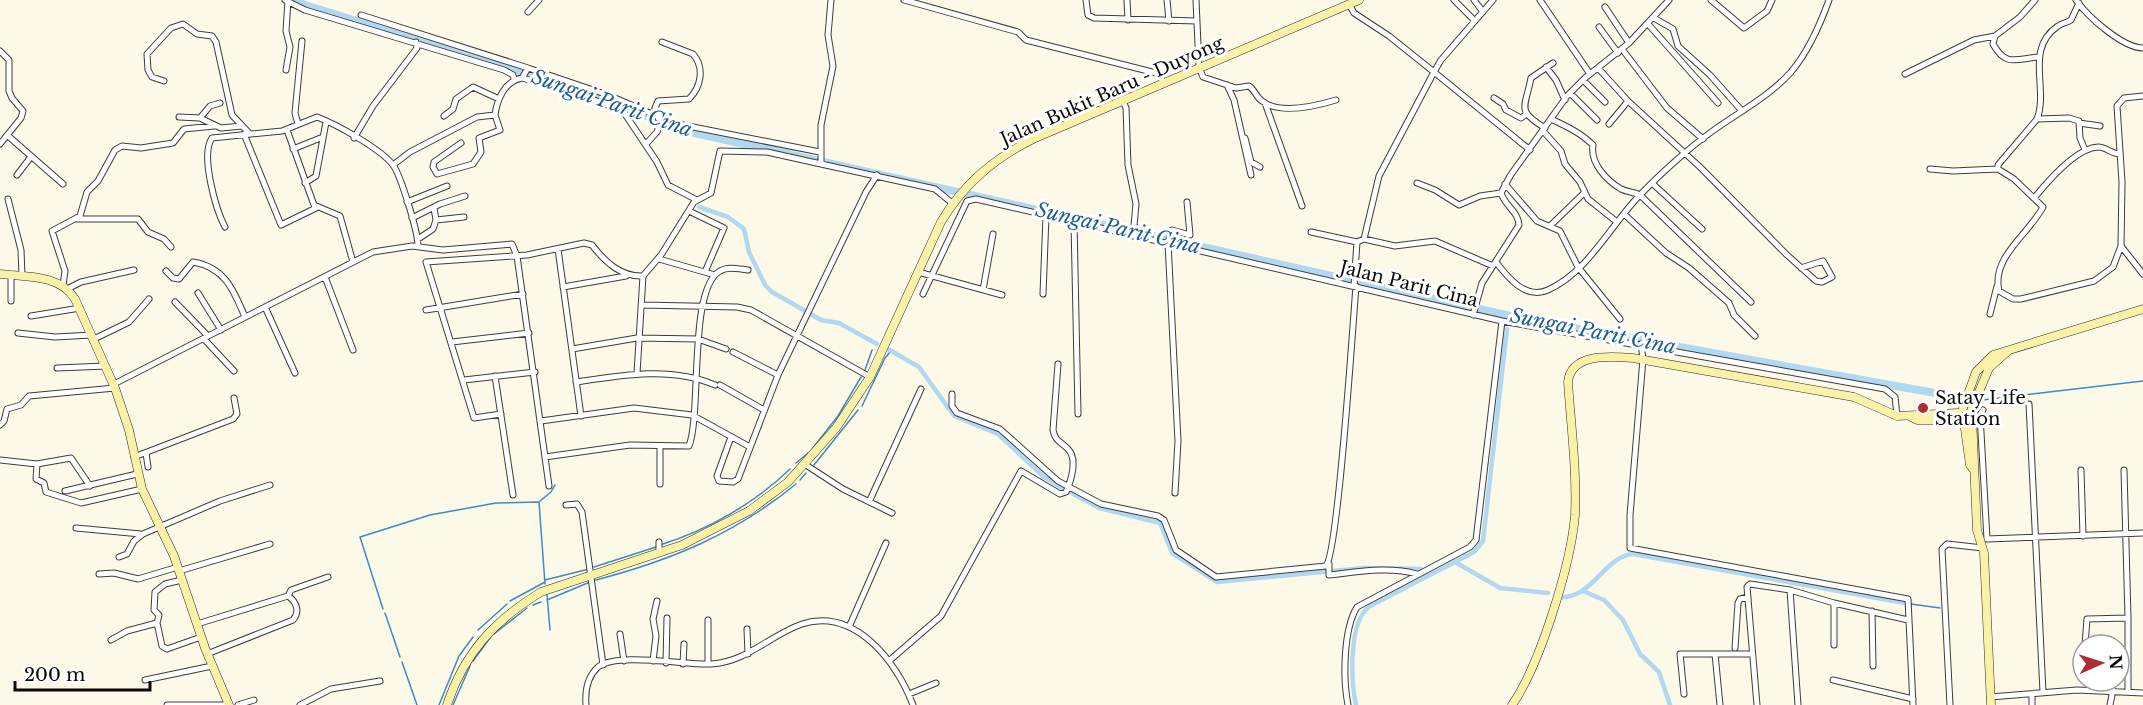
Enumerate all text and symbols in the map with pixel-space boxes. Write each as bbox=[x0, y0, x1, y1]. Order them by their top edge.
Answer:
street label: Jalan Bukit Baru - Duyong bbox=[995, 32, 1227, 151]
water label: Sungai Parit Cina bbox=[528, 64, 696, 142]
water label: Sungai Parit Cina bbox=[1033, 197, 1203, 259]
street label: Jalan Parit Cina bbox=[1336, 256, 1480, 312]
water label: Sungai Parit Cina bbox=[1508, 303, 1678, 359]
place label: Satay Life Station bbox=[1935, 387, 2026, 430]
marker: Satay Life Station bbox=[1916, 401, 1930, 415]
north arrow bbox=[2071, 633, 2131, 693]
scale bar bbox=[15, 654, 150, 692]
text: N bbox=[2106, 654, 2126, 670]
text: 200 m bbox=[24, 664, 85, 686]

